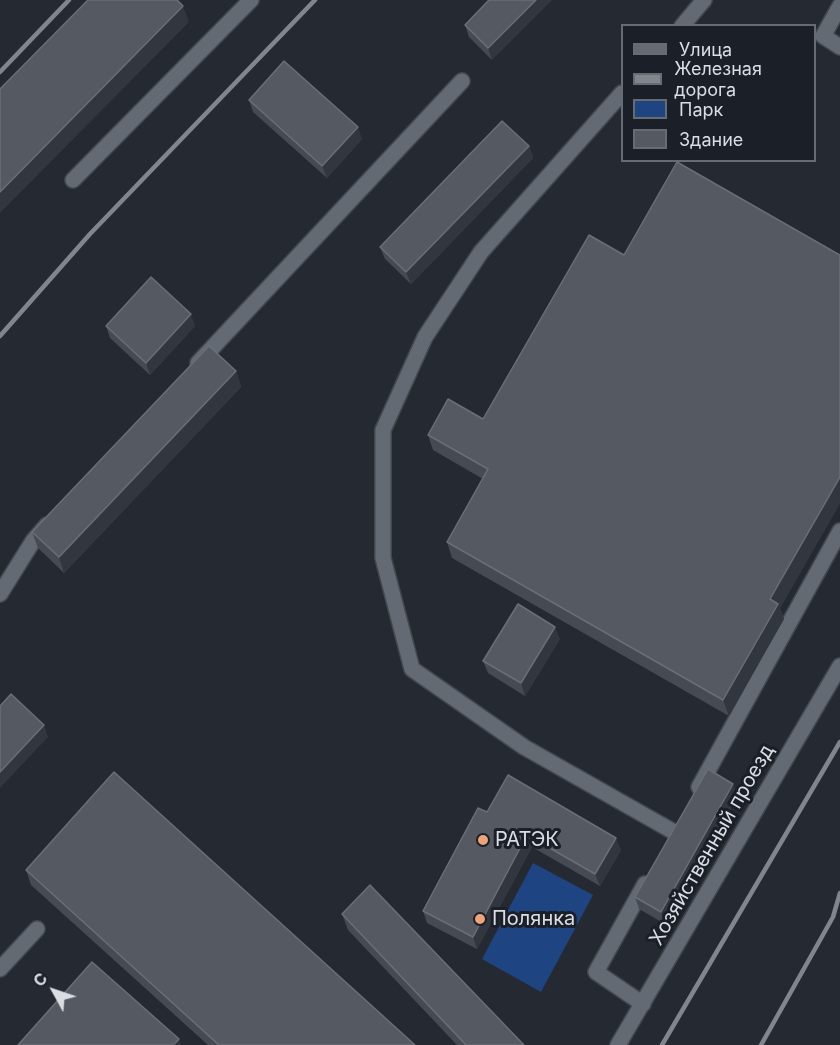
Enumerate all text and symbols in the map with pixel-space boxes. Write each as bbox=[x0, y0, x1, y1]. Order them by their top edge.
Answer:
legend bbox=[621, 24, 816, 162]
text: Улица bbox=[679, 39, 732, 60]
text: Железная дорога bbox=[674, 58, 762, 100]
text: Парк bbox=[679, 99, 723, 120]
text: Здание bbox=[679, 129, 743, 150]
street label: Хозяйственный проезд bbox=[645, 740, 779, 950]
place label: РАТЭК bbox=[495, 828, 559, 852]
marker: РАТЭК bbox=[476, 833, 490, 847]
place label: Полянка bbox=[492, 907, 575, 931]
marker: Полянка bbox=[473, 912, 487, 926]
north arrow bbox=[24, 961, 84, 1021]
text: С bbox=[29, 968, 52, 990]

